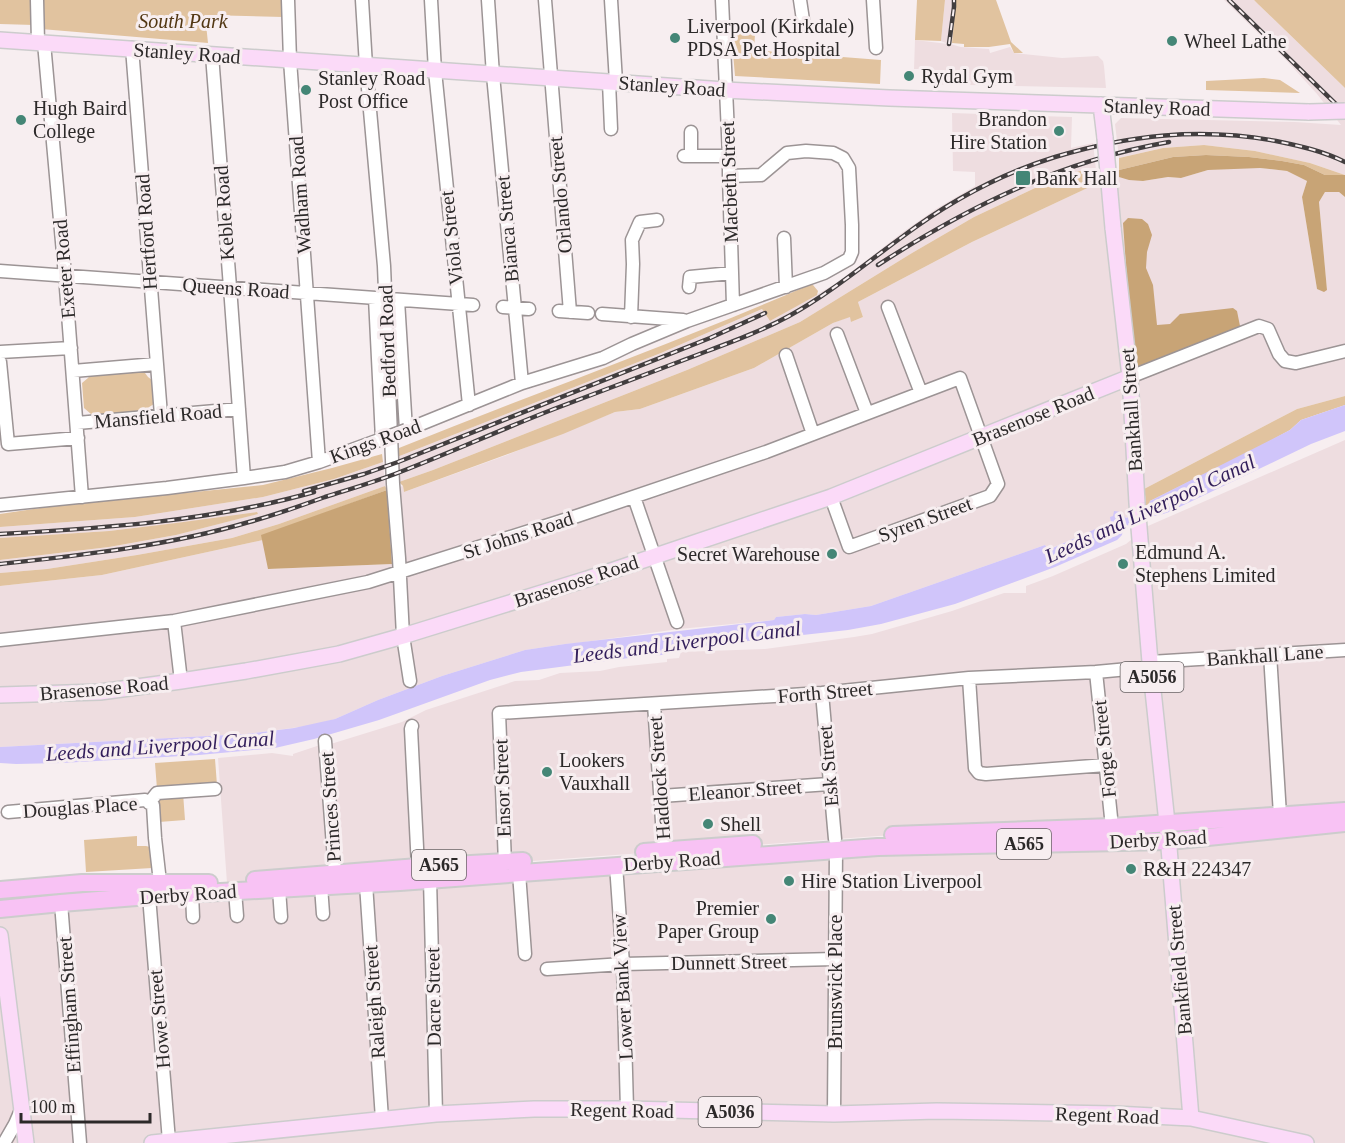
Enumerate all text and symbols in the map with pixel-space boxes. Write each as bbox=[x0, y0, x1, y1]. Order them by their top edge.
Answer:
park label: South Park bbox=[138, 10, 229, 32]
place label: Liverpool (Kirkdale) PDSA Pet Hospital bbox=[687, 15, 854, 61]
place label: Wheel Lathe bbox=[1184, 30, 1287, 52]
marker: Liverpool (Kirkdale) PDSA Pet Hospital bbox=[668, 31, 682, 45]
marker: Wheel Lathe bbox=[1165, 34, 1179, 48]
street label: Stanley Road bbox=[133, 38, 241, 69]
place label: Rydal Gym bbox=[921, 65, 1013, 88]
place label: Stanley Road Post Office bbox=[318, 67, 425, 112]
marker: Rydal Gym bbox=[902, 69, 916, 83]
street label: Stanley Road bbox=[618, 71, 726, 102]
marker: Stanley Road Post Office bbox=[299, 83, 313, 97]
street label: Stanley Road bbox=[1103, 94, 1211, 121]
place label: Hugh Baird College bbox=[33, 97, 127, 143]
place label: Brandon Hire Station bbox=[950, 108, 1047, 153]
marker: Hugh Baird College bbox=[14, 113, 28, 127]
street label: Macbeth Street bbox=[716, 120, 742, 243]
marker: Brandon Hire Station bbox=[1052, 124, 1066, 138]
street label: Wadham Road bbox=[285, 135, 315, 255]
street label: Orlando Street bbox=[544, 135, 576, 254]
street label: Keble Road bbox=[210, 165, 238, 261]
place label: Bank Hall bbox=[1036, 167, 1118, 189]
marker: Bank Hall bbox=[1014, 169, 1032, 187]
street label: Hertford Road bbox=[131, 173, 161, 291]
street label: Bianca Street bbox=[491, 174, 523, 283]
street label: Viola Street bbox=[435, 189, 467, 286]
street label: Exeter Road bbox=[49, 219, 79, 319]
street label: Queens Road bbox=[182, 273, 290, 303]
street label: Bedford Road bbox=[374, 284, 400, 398]
street label: Bankhall Street bbox=[1116, 347, 1146, 473]
street label: Brasenose Road bbox=[969, 382, 1097, 450]
street label: Mansfield Road bbox=[93, 399, 223, 433]
street label: Kings Road bbox=[327, 414, 424, 469]
water label: Leeds and Liverpool Canal bbox=[1040, 450, 1259, 569]
street label: Syren Street bbox=[875, 492, 976, 547]
street label: St Johns Road bbox=[460, 507, 576, 563]
place label: Edmund A. Stephens Limited bbox=[1135, 541, 1276, 587]
place label: Secret Warehouse bbox=[677, 543, 820, 565]
marker: Secret Warehouse bbox=[825, 547, 839, 561]
street label: Brasenose Road bbox=[511, 551, 641, 611]
marker: Edmund A. Stephens Limited bbox=[1116, 557, 1130, 571]
water label: Leeds and Liverpool Canal bbox=[571, 616, 802, 668]
street label: Bankhall Lane bbox=[1206, 640, 1324, 670]
road number: A5056 bbox=[1120, 662, 1184, 692]
street label: Brasenose Road bbox=[39, 671, 169, 705]
street label: Forth Street bbox=[777, 677, 874, 707]
street label: Forge Street bbox=[1088, 699, 1121, 799]
street label: Haddock Street bbox=[644, 715, 674, 841]
street label: Esk Street bbox=[813, 724, 843, 808]
water label: Leeds and Liverpool Canal bbox=[44, 726, 275, 766]
street label: Ensor Street bbox=[489, 738, 515, 838]
place label: Lookers Vauxhall bbox=[559, 749, 631, 794]
street label: Princes Street bbox=[315, 751, 345, 863]
marker: Lookers Vauxhall bbox=[540, 765, 554, 779]
street label: Eleanor Street bbox=[687, 775, 803, 805]
street label: Douglas Place bbox=[22, 792, 138, 823]
place label: Shell bbox=[720, 813, 762, 835]
marker: Shell bbox=[701, 817, 715, 831]
street label: Derby Road bbox=[1109, 825, 1207, 854]
road number: A565 bbox=[997, 829, 1051, 859]
street label: Derby Road bbox=[623, 847, 721, 876]
road number: A565 bbox=[412, 850, 466, 880]
place label: R&H 224347 bbox=[1143, 858, 1251, 880]
marker: R&H 224347 bbox=[1124, 862, 1138, 876]
place label: Hire Station Liverpool bbox=[801, 870, 983, 893]
marker: Hire Station Liverpool bbox=[782, 874, 796, 888]
street label: Derby Road bbox=[139, 880, 237, 909]
place label: Premier Paper Group bbox=[657, 897, 759, 943]
street label: Bankfield Street bbox=[1162, 904, 1196, 1036]
marker: Premier Paper Group bbox=[764, 912, 778, 926]
street label: Lower Bank View bbox=[607, 913, 637, 1061]
street label: Brunswick Place bbox=[824, 914, 846, 1049]
street label: Effingham Street bbox=[53, 935, 86, 1074]
street label: Raleigh Street bbox=[359, 944, 390, 1060]
street label: Dacre Street bbox=[421, 947, 445, 1047]
street label: Dunnett Street bbox=[671, 950, 788, 974]
street label: Howe Street bbox=[144, 968, 174, 1069]
scale bar bbox=[21, 1086, 150, 1124]
text: 100 m bbox=[30, 1097, 76, 1117]
road number: A5036 bbox=[698, 1097, 762, 1127]
street label: Regent Road bbox=[570, 1098, 674, 1123]
street label: Regent Road bbox=[1055, 1102, 1159, 1129]

